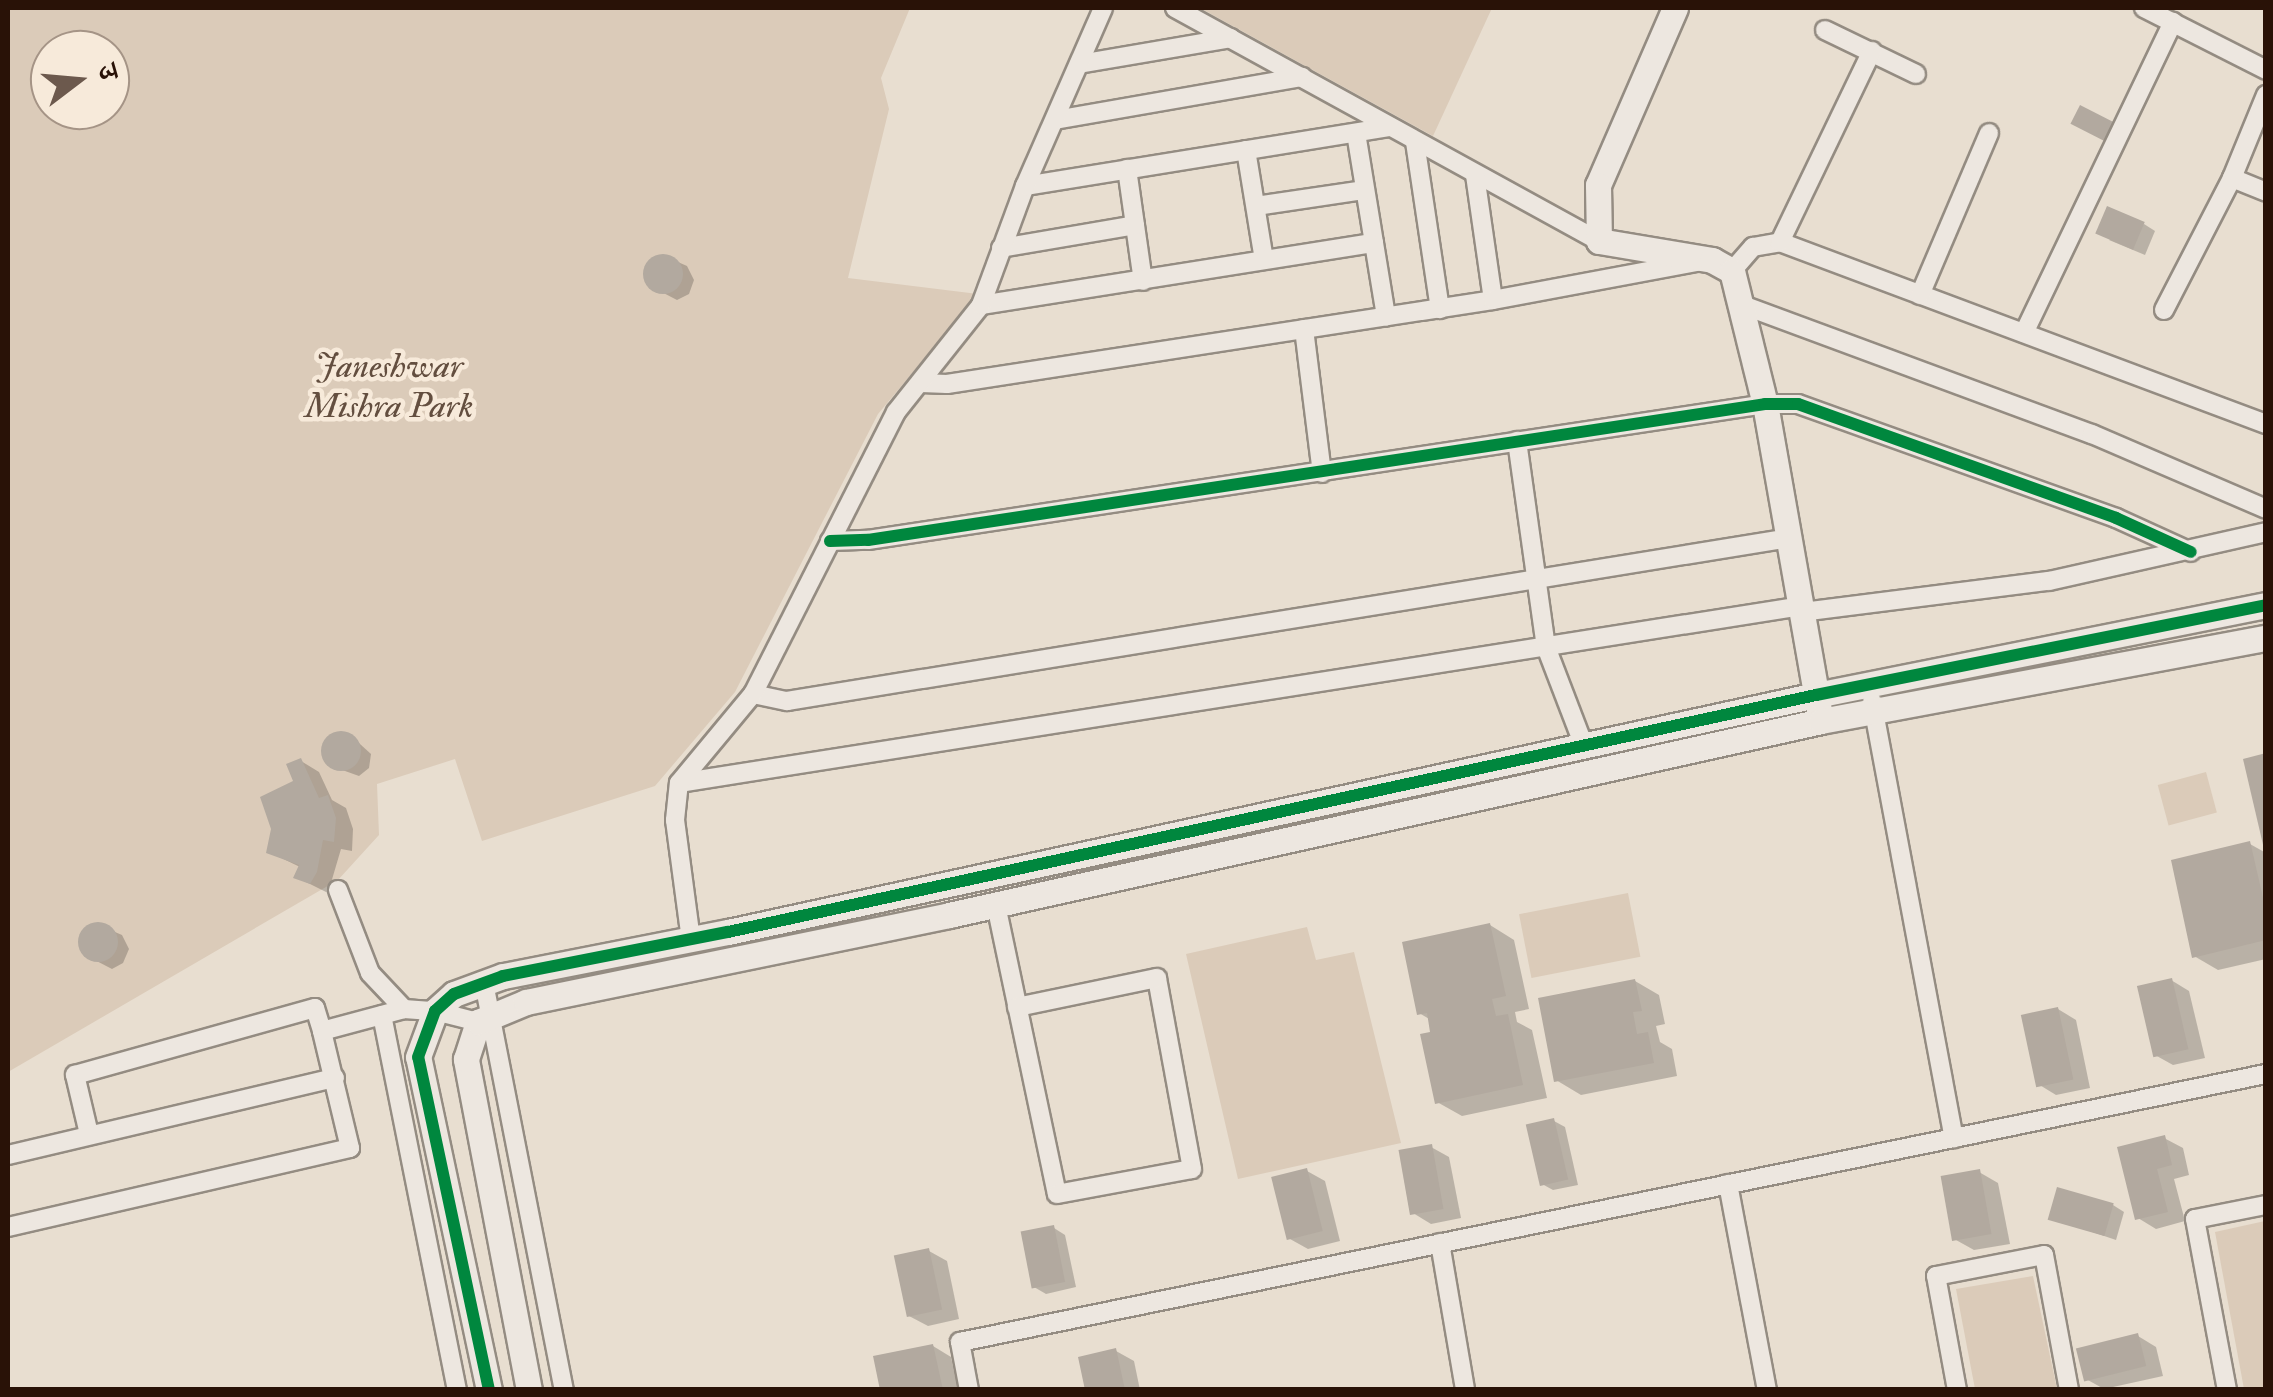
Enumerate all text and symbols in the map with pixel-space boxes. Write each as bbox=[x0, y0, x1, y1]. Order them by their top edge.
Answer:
north arrow bbox=[30, 30, 130, 130]
text: उ bbox=[89, 60, 126, 84]
park label: Janeshwar Mishra Park bbox=[305, 345, 473, 427]

